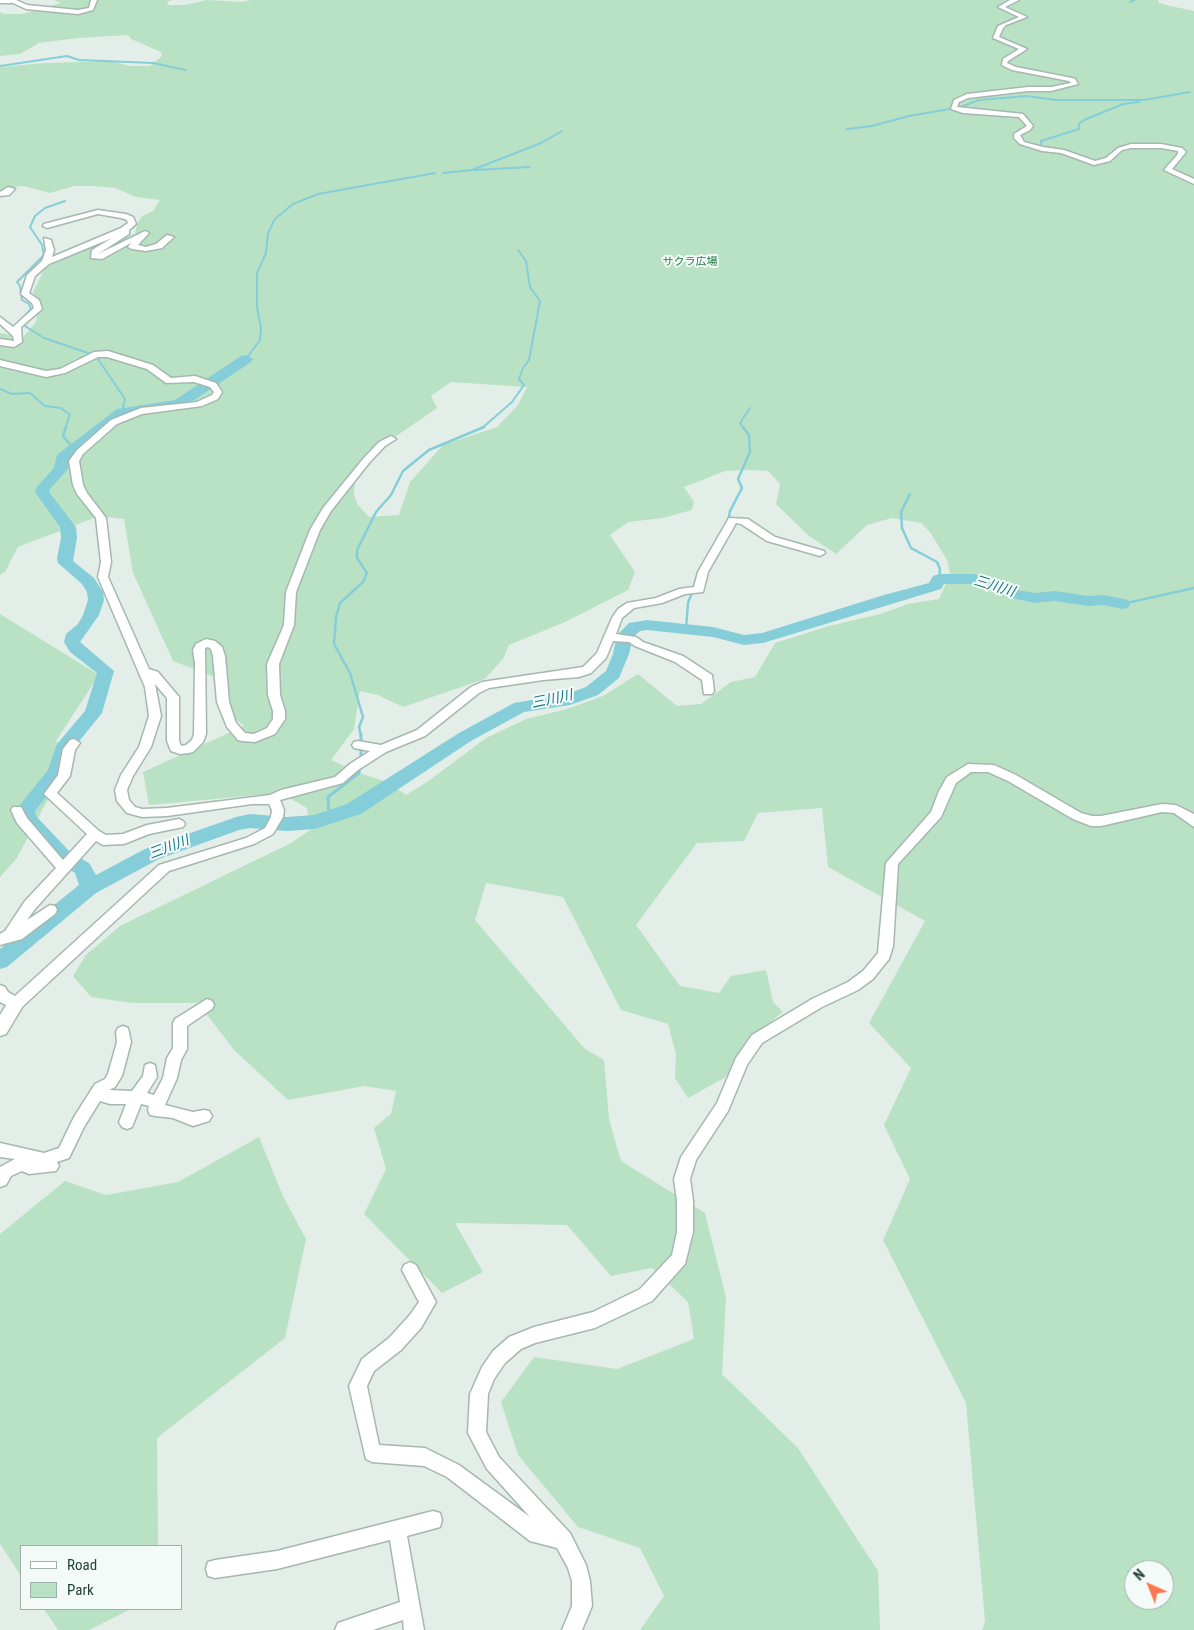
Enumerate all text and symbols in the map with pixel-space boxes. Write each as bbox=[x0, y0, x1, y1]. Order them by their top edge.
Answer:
park label: サクラ広場 bbox=[663, 255, 717, 269]
water label: 三川川 bbox=[971, 573, 1017, 601]
water label: 三川川 bbox=[530, 687, 574, 713]
water label: 三川川 bbox=[146, 833, 192, 863]
legend bbox=[20, 1545, 182, 1610]
text: Road bbox=[67, 1556, 97, 1574]
north arrow bbox=[1124, 1560, 1174, 1610]
text: N bbox=[1131, 1566, 1148, 1584]
text: Park bbox=[67, 1581, 94, 1599]

